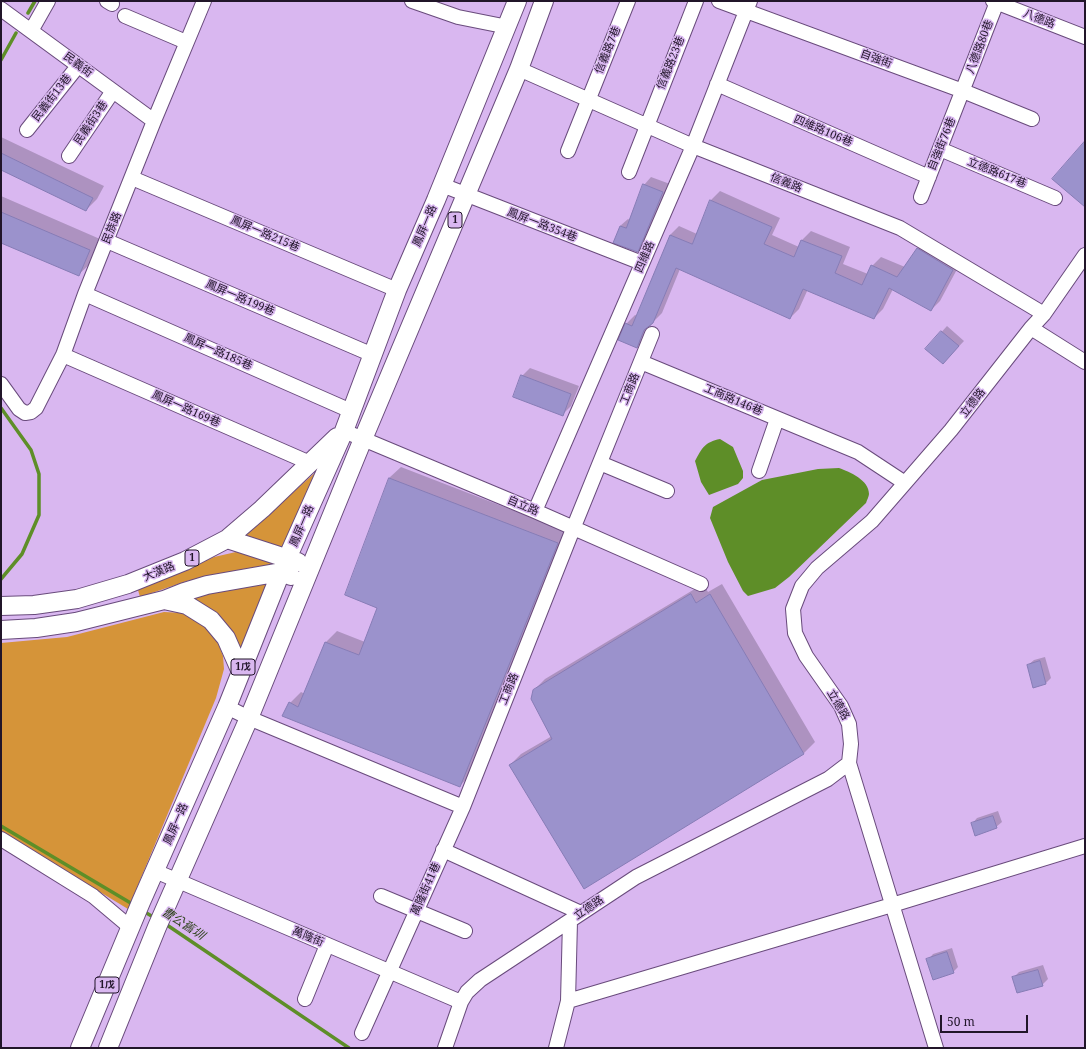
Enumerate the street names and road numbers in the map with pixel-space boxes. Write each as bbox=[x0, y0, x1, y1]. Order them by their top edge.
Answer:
street label: 八德路 bbox=[1021, 7, 1057, 31]
street label: 八德路80巷 bbox=[964, 18, 996, 76]
street label: 信義路7巷 bbox=[592, 24, 624, 76]
street label: 信義路23巷 bbox=[654, 34, 688, 92]
street label: 自強街 bbox=[858, 47, 894, 71]
street label: 民義街 bbox=[61, 50, 95, 80]
street label: 民義街13巷 bbox=[29, 72, 75, 124]
street label: 民義街3巷 bbox=[72, 99, 110, 147]
street label: 四維路106巷 bbox=[792, 113, 854, 149]
street label: 自強街76巷 bbox=[925, 115, 959, 173]
street label: 立德路617巷 bbox=[966, 155, 1028, 191]
street label: 信義路 bbox=[768, 171, 804, 195]
street label: 鳳屏一路 bbox=[410, 203, 440, 249]
street label: 鳳屏一路354巷 bbox=[505, 206, 579, 244]
street label: 民族路 bbox=[100, 210, 124, 246]
road number: 1 bbox=[448, 212, 462, 228]
street label: 鳳屏一路215巷 bbox=[229, 214, 301, 254]
street label: 四維路 bbox=[632, 239, 658, 275]
street label: 鳳屏一路199巷 bbox=[204, 278, 276, 318]
street label: 鳳屏一路185巷 bbox=[182, 331, 254, 373]
street label: 工商路 bbox=[618, 371, 642, 407]
street label: 工商路146巷 bbox=[702, 382, 764, 418]
street label: 立德路 bbox=[958, 386, 988, 420]
street label: 鳳屏一路169巷 bbox=[150, 388, 222, 430]
street label: 自立路 bbox=[505, 493, 541, 519]
street label: 鳳屏一路 bbox=[287, 503, 317, 549]
road number: 1 bbox=[185, 550, 199, 566]
street label: 大漢路 bbox=[141, 560, 177, 584]
road number: 1戊 bbox=[231, 659, 255, 675]
street label: 工商路 bbox=[497, 671, 521, 707]
street label: 立德路 bbox=[824, 687, 852, 723]
street label: 鳳屏一路 bbox=[161, 801, 191, 847]
street label: 萬隆街41巷 bbox=[409, 861, 443, 917]
street label: 立德路 bbox=[572, 893, 606, 923]
street label: 萬隆街 bbox=[290, 924, 326, 950]
road number: 1戊 bbox=[95, 977, 119, 993]

